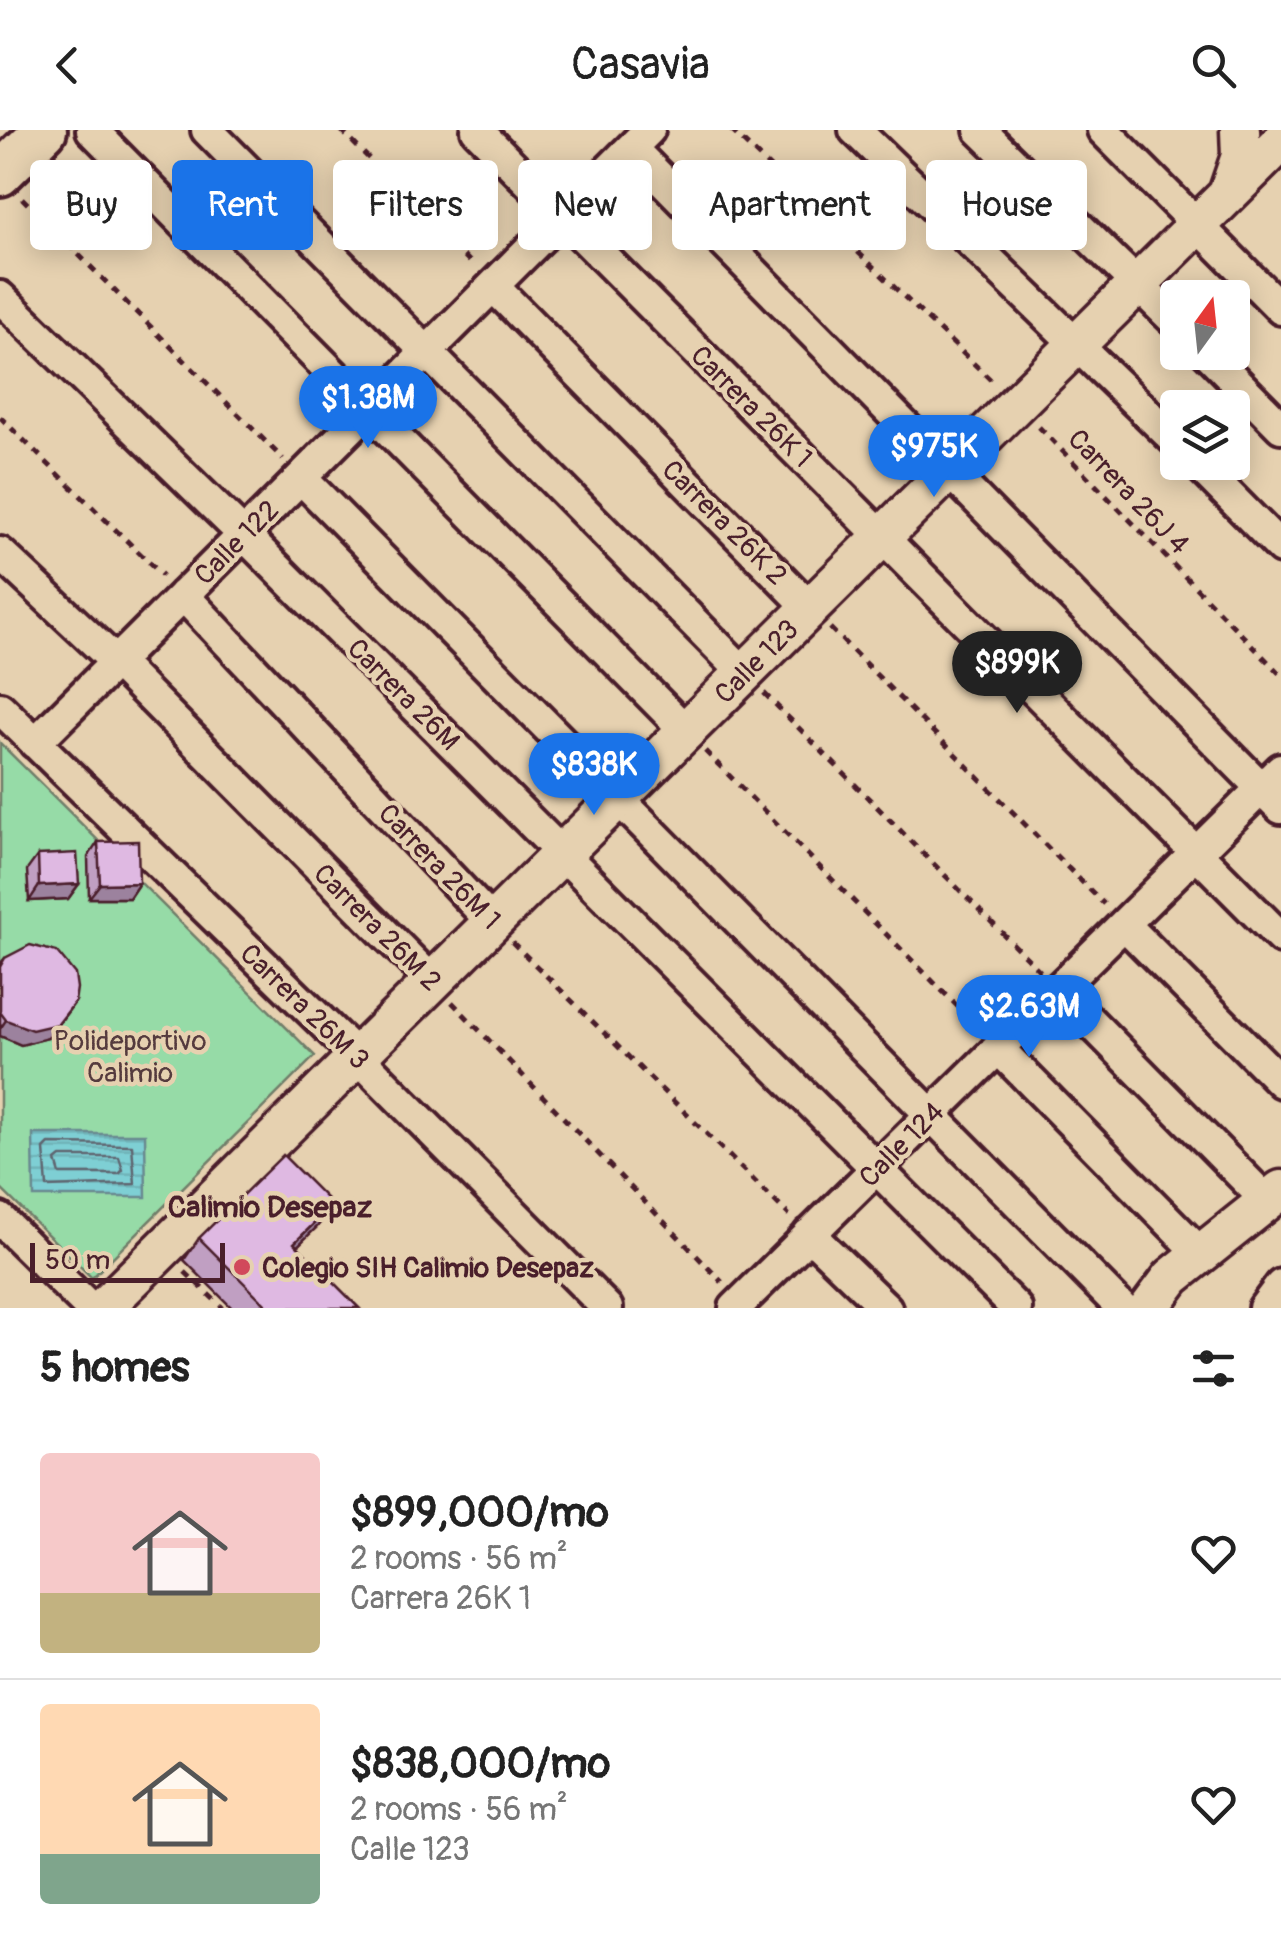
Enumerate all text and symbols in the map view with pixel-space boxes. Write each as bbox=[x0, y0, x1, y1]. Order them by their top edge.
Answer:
text: Casavia bbox=[571, 37, 710, 93]
icon: back bbox=[40, 38, 95, 93]
icon: search bbox=[1186, 38, 1241, 93]
chip: Buy bbox=[30, 160, 152, 250]
chip: Rent bbox=[172, 160, 313, 250]
chip: Filters bbox=[333, 160, 498, 250]
chip: New bbox=[518, 160, 652, 250]
chip: Apartment bbox=[672, 160, 906, 250]
chip: House bbox=[926, 160, 1087, 250]
north arrow bbox=[1160, 280, 1250, 370]
map controls bbox=[1160, 280, 1250, 480]
street label: Carrera 26K 1 bbox=[683, 339, 819, 475]
pin: $1.38M bbox=[287, 366, 449, 451]
text: $1.38M bbox=[321, 378, 415, 418]
button: layers bbox=[1160, 390, 1250, 480]
pin: $975K bbox=[864, 415, 1004, 500]
street label: Carrera 26J 4 bbox=[1060, 422, 1196, 562]
text: $975K bbox=[890, 427, 978, 467]
street label: Carrera 26K 2 bbox=[654, 453, 794, 593]
street label: Calle 122 bbox=[187, 493, 287, 593]
street label: Calle 123 bbox=[708, 613, 807, 712]
pin: $899K bbox=[947, 631, 1087, 716]
street label: Carrera 26M bbox=[339, 632, 466, 759]
text: $899K bbox=[974, 643, 1060, 683]
pin: $838K bbox=[524, 733, 664, 818]
text: $838K bbox=[551, 745, 637, 785]
street label: Carrera 26M 1 bbox=[370, 797, 508, 937]
street label: Carrera 26M 2 bbox=[306, 857, 448, 999]
street label: Carrera 26M 3 bbox=[232, 937, 376, 1077]
pin: $2.63M bbox=[948, 975, 1110, 1060]
text: $2.63M bbox=[978, 987, 1080, 1027]
park label: Polideportivo Calimio bbox=[54, 1024, 206, 1091]
street label: Calle 124 bbox=[852, 1095, 952, 1195]
district label: Calimio Desepaz bbox=[168, 1189, 373, 1226]
scale bar bbox=[30, 1238, 225, 1282]
text: 50 m bbox=[45, 1243, 110, 1278]
place label: Colegio SIH Calimio Desepaz bbox=[262, 1251, 594, 1286]
marker: Colegio SIH Calimio Desepaz bbox=[231, 1256, 253, 1278]
icon: filters bbox=[1186, 1341, 1241, 1396]
text: 5 homes bbox=[40, 1342, 190, 1394]
text: $899,000/mo bbox=[350, 1487, 609, 1539]
icon: home bbox=[120, 1493, 240, 1613]
icon: heart bbox=[1186, 1526, 1241, 1581]
text: 2 rooms · 56 m² bbox=[350, 1539, 568, 1579]
text: Carrera 26K 1 bbox=[350, 1579, 531, 1619]
text: $838,000/mo bbox=[350, 1738, 610, 1790]
icon: home bbox=[120, 1744, 240, 1864]
icon: heart bbox=[1186, 1777, 1241, 1832]
text: 2 rooms · 56 m² bbox=[350, 1790, 568, 1830]
text: Calle 123 bbox=[350, 1830, 470, 1870]

